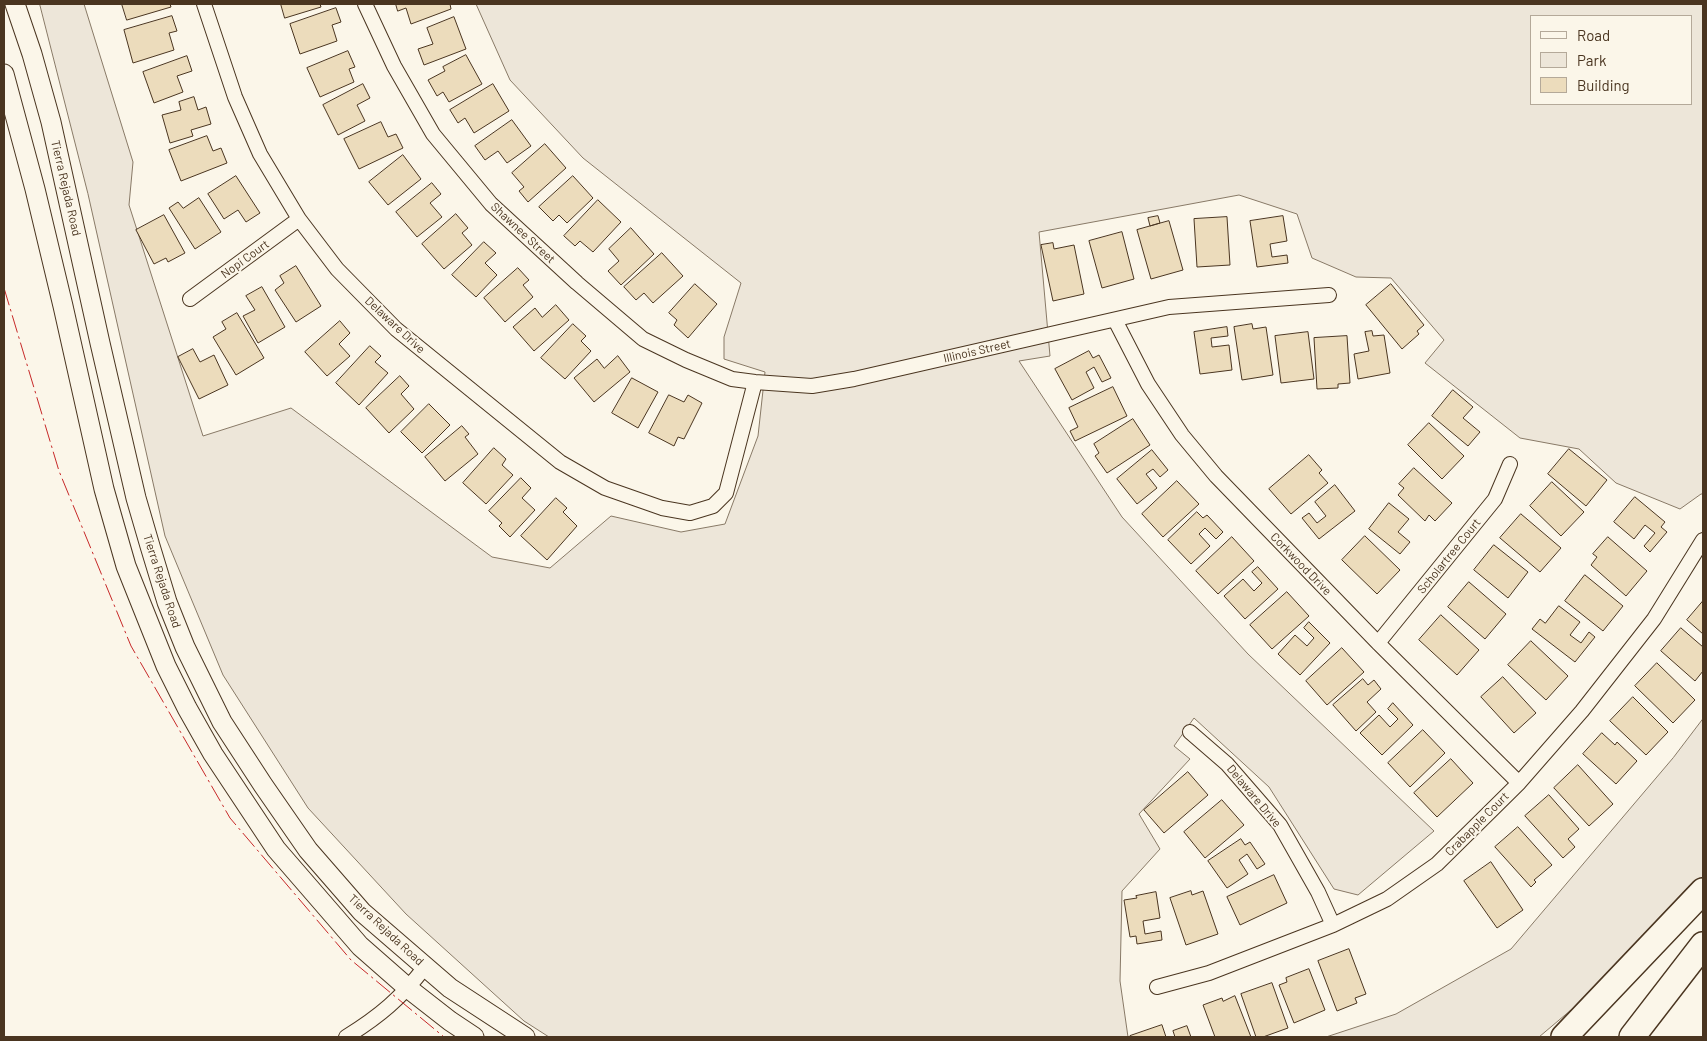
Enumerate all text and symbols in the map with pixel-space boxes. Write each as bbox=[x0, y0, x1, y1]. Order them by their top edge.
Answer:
legend bbox=[1530, 15, 1692, 105]
text: Road bbox=[1577, 26, 1610, 44]
text: Park bbox=[1577, 51, 1606, 69]
text: Building bbox=[1577, 76, 1630, 94]
street label: Tierra Rejada Road bbox=[48, 139, 84, 237]
street label: Shawnee Street bbox=[488, 200, 558, 266]
street label: Nopi Court bbox=[218, 237, 272, 281]
street label: Delaware Drive bbox=[362, 293, 428, 357]
street label: Illinois Street bbox=[942, 336, 1012, 366]
street label: Scholartree Court bbox=[1414, 515, 1484, 597]
street label: Corkwood Drive bbox=[1268, 530, 1334, 598]
street label: Tierra Rejada Road bbox=[140, 532, 184, 630]
street label: Delaware Drive bbox=[1224, 762, 1284, 830]
street label: Crabapple Court bbox=[1442, 789, 1512, 859]
street label: Tierra Rejada Road bbox=[345, 891, 427, 969]

